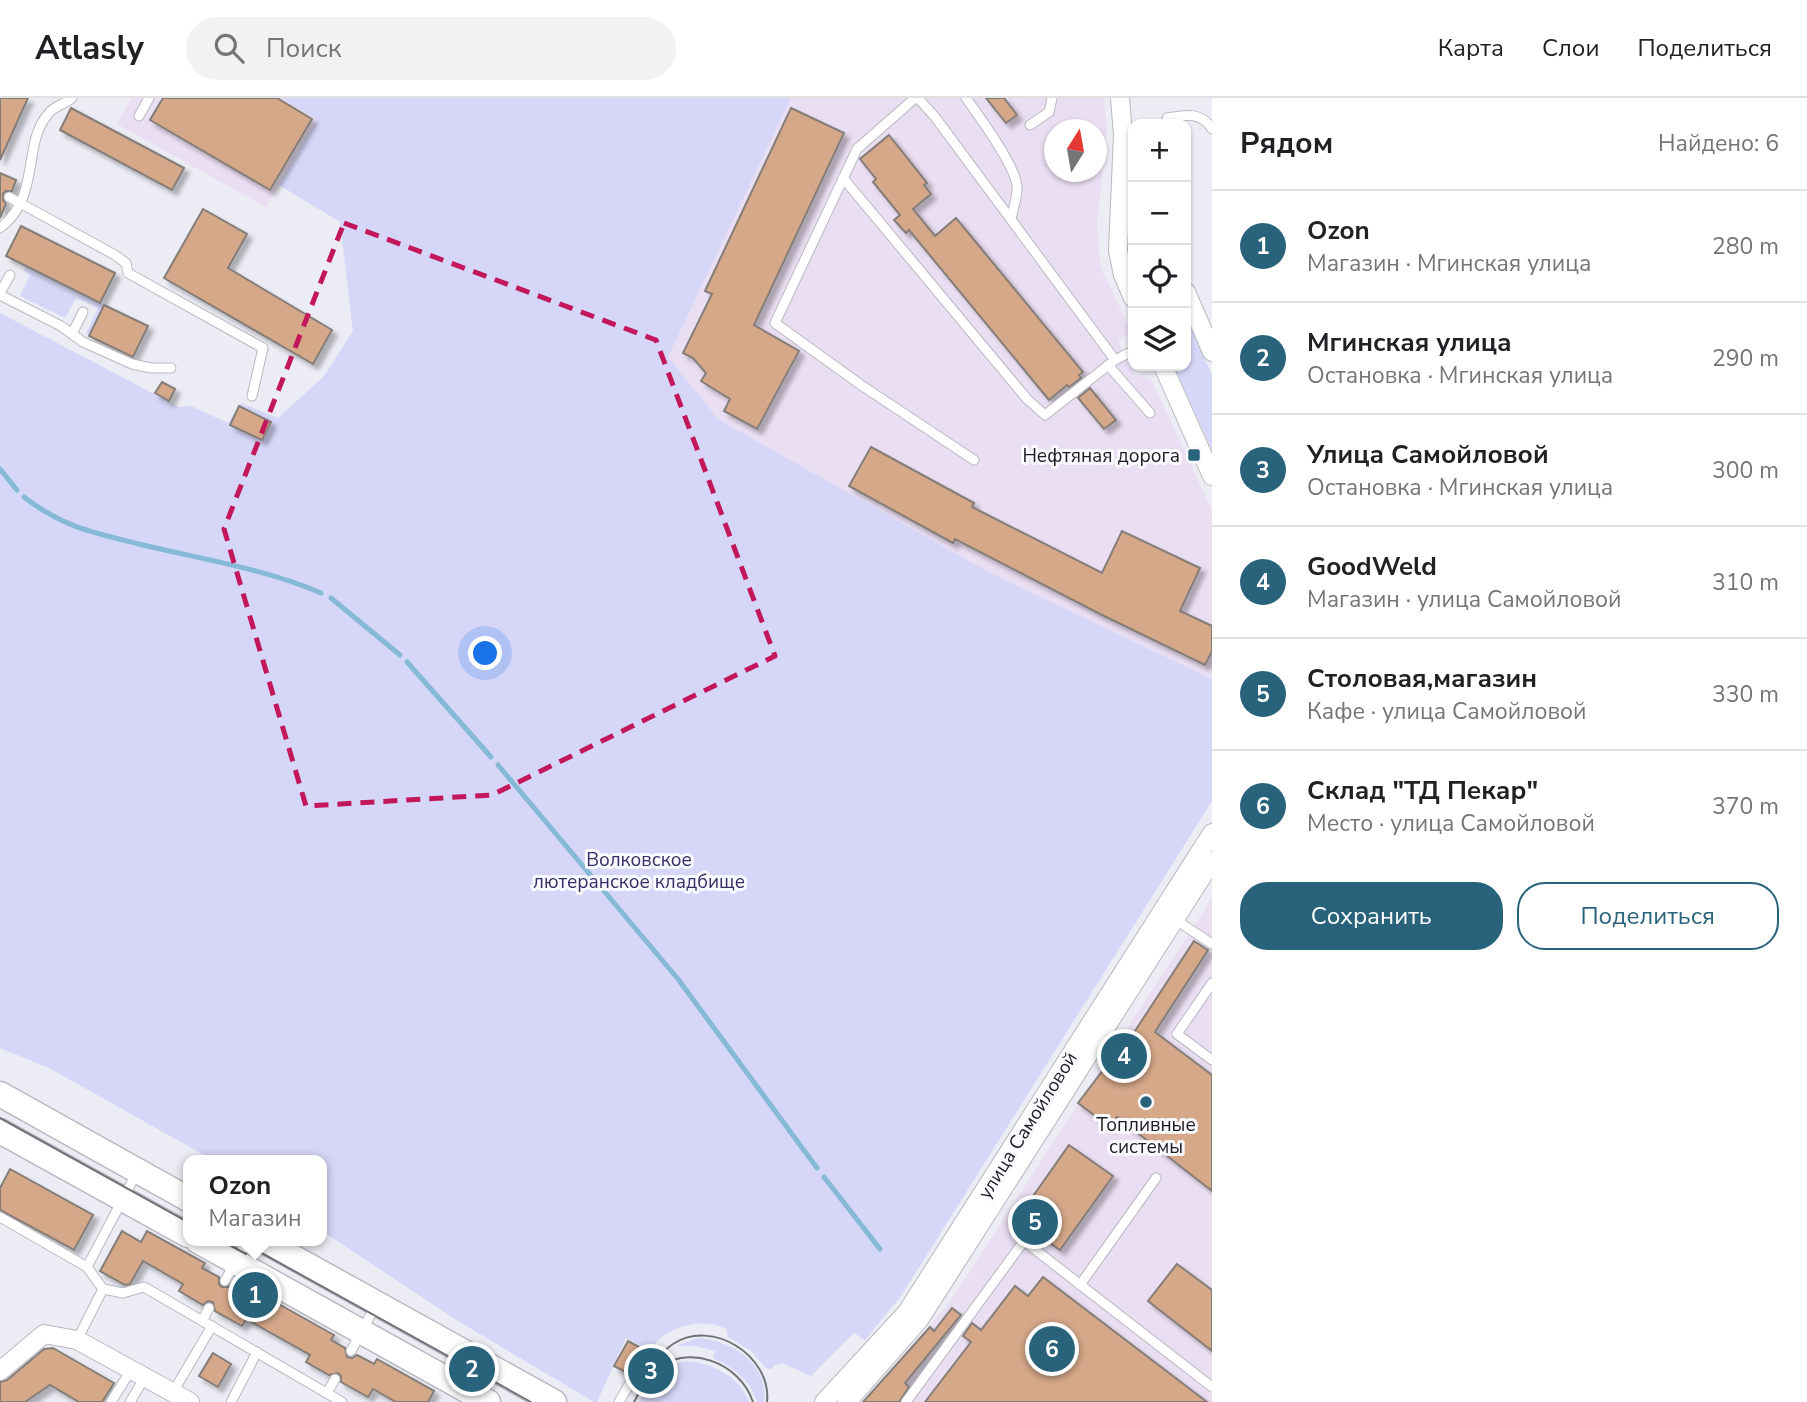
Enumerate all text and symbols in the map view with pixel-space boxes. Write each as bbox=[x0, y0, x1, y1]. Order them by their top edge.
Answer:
search box bbox=[186, 17, 676, 80]
text: Atlasly bbox=[35, 26, 144, 71]
icon: search bbox=[210, 29, 248, 67]
text: Поиск bbox=[266, 31, 341, 66]
text: Карта bbox=[1438, 32, 1504, 64]
text: Слои bbox=[1542, 32, 1599, 64]
text: Поделиться bbox=[1637, 32, 1772, 64]
north arrow bbox=[1044, 119, 1107, 182]
map controls bbox=[1128, 119, 1191, 371]
button: + bbox=[1128, 119, 1191, 182]
text: Рядом bbox=[1240, 123, 1333, 164]
text: Найдено: 6 bbox=[1658, 128, 1779, 159]
button: − bbox=[1128, 182, 1191, 245]
text: Ozon bbox=[1307, 213, 1370, 248]
text: 1 bbox=[1256, 231, 1270, 262]
text: 280 m bbox=[1712, 231, 1779, 262]
button: locate bbox=[1128, 245, 1191, 308]
text: Магазин · Мгинская улица bbox=[1307, 248, 1591, 279]
button: layers bbox=[1128, 308, 1191, 371]
text: Мгинская улица bbox=[1307, 325, 1512, 360]
text: 2 bbox=[1256, 343, 1270, 374]
text: 290 m bbox=[1712, 343, 1779, 374]
text: Остановка · Мгинская улица bbox=[1307, 360, 1613, 391]
text: Улица Самойловой bbox=[1307, 437, 1549, 472]
place label: Нефтяная дорога bbox=[1022, 443, 1180, 469]
marker: Нефтяная дорога bbox=[1186, 447, 1202, 463]
text: 3 bbox=[1256, 455, 1270, 486]
text: 300 m bbox=[1712, 455, 1779, 486]
text: Остановка · Мгинская улица bbox=[1307, 472, 1613, 503]
text: GoodWeld bbox=[1307, 549, 1437, 584]
text: 4 bbox=[1256, 567, 1270, 598]
text: 310 m bbox=[1712, 567, 1779, 598]
text: Магазин · улица Самойловой bbox=[1307, 584, 1621, 615]
your location bbox=[468, 636, 502, 670]
text: Столовая,магазин bbox=[1307, 661, 1537, 696]
text: 5 bbox=[1256, 679, 1270, 710]
text: 330 m bbox=[1712, 679, 1779, 710]
text: Кафе · улица Самойловой bbox=[1307, 696, 1587, 727]
text: Склад "ТД Пекар" bbox=[1307, 773, 1538, 808]
text: 6 bbox=[1256, 791, 1270, 822]
text: 370 m bbox=[1712, 791, 1779, 822]
text: Место · улица Самойловой bbox=[1307, 808, 1595, 839]
park label: Волковское лютеранское кладбище bbox=[533, 847, 745, 895]
button: Сохранить bbox=[1240, 882, 1503, 950]
button: Поделиться bbox=[1517, 882, 1779, 950]
pin: 4 bbox=[1101, 1030, 1147, 1082]
street label: улица Самойловой bbox=[972, 1047, 1084, 1204]
marker: Топливные системы bbox=[1138, 1094, 1154, 1110]
place label: Топливные системы bbox=[1096, 1112, 1196, 1160]
popup bbox=[183, 1155, 327, 1246]
text: Ozon bbox=[209, 1168, 271, 1203]
pin: 5 bbox=[1012, 1196, 1058, 1248]
text: Магазин bbox=[209, 1203, 301, 1234]
pin: 1 bbox=[232, 1269, 278, 1321]
pin: 6 bbox=[1029, 1323, 1075, 1375]
pin: 2 bbox=[449, 1343, 495, 1395]
pin: 3 bbox=[628, 1345, 674, 1397]

